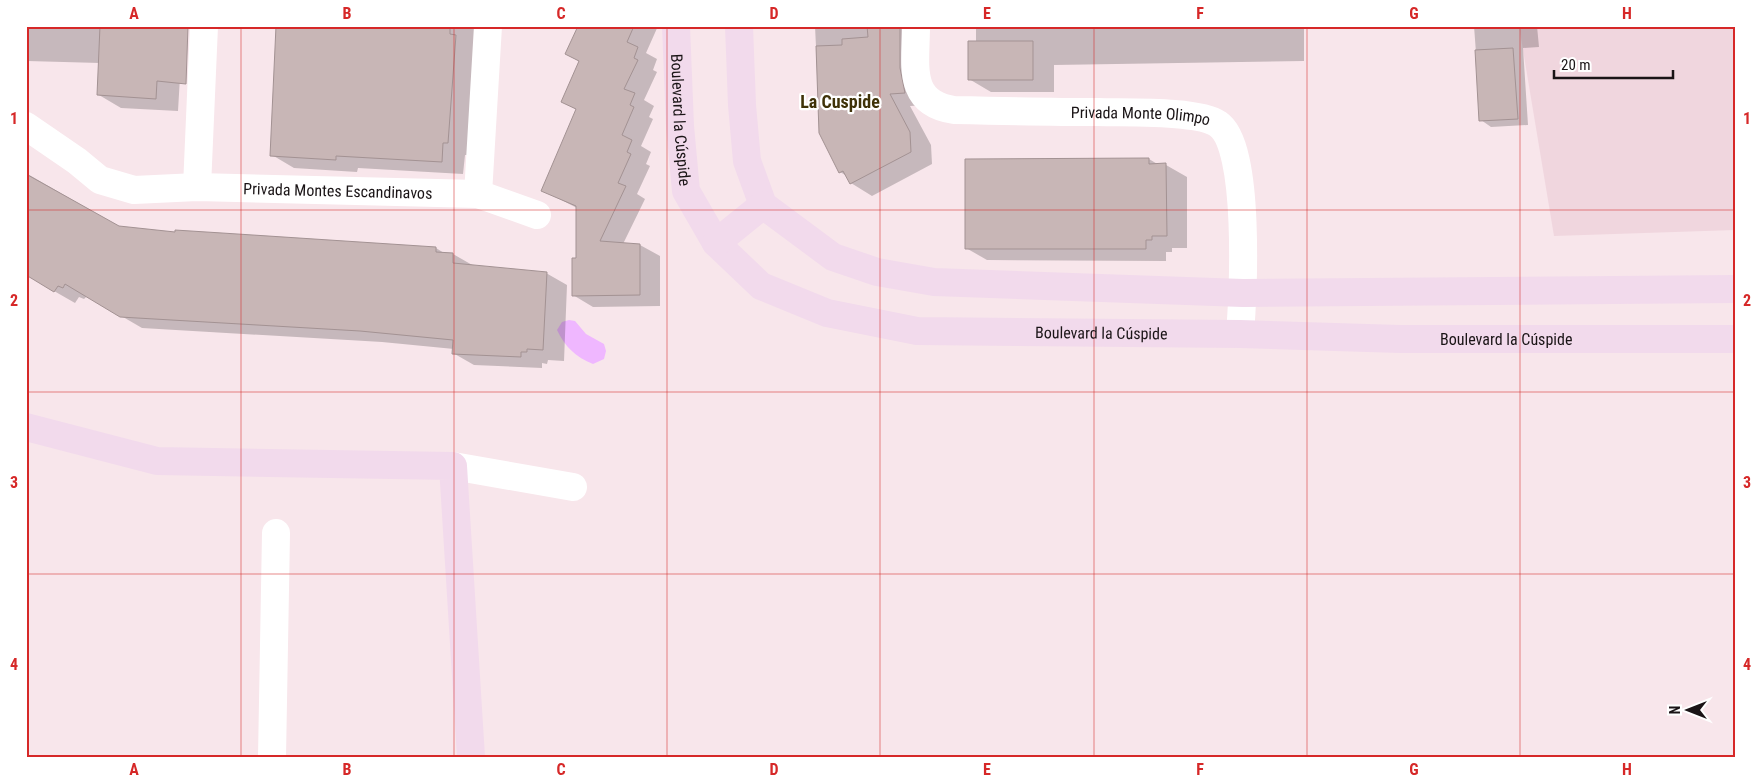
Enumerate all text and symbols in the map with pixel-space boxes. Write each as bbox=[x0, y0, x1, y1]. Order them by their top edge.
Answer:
text: A bbox=[129, 4, 139, 23]
text: B bbox=[343, 4, 352, 23]
text: C bbox=[556, 4, 566, 23]
text: D bbox=[769, 4, 779, 23]
text: E bbox=[983, 4, 991, 23]
text: F bbox=[1196, 4, 1204, 23]
text: G bbox=[1409, 4, 1419, 23]
text: H bbox=[1622, 4, 1632, 23]
scale bar bbox=[1554, 48, 1672, 80]
street label: Boulevard la Cúspide bbox=[667, 53, 694, 187]
text: 20 m bbox=[1561, 56, 1591, 74]
district label: La Cuspide bbox=[800, 91, 880, 112]
street label: Privada Monte Olimpo bbox=[1071, 103, 1213, 130]
text: 1 bbox=[10, 109, 18, 128]
text: 1 bbox=[1743, 109, 1751, 128]
street label: Privada Montes Escandinavos bbox=[243, 179, 433, 203]
text: 2 bbox=[10, 291, 18, 310]
text: 2 bbox=[1743, 291, 1751, 310]
street label: Boulevard la Cúspide bbox=[1035, 323, 1168, 343]
street label: Boulevard la Cúspide bbox=[1440, 330, 1572, 349]
text: 3 bbox=[10, 473, 18, 492]
text: 3 bbox=[1743, 473, 1751, 492]
text: 4 bbox=[10, 655, 18, 674]
text: 4 bbox=[1743, 655, 1751, 674]
north arrow bbox=[1664, 686, 1714, 736]
text: N bbox=[1667, 706, 1683, 714]
text: A bbox=[129, 760, 139, 779]
text: B bbox=[343, 760, 352, 779]
text: C bbox=[556, 760, 566, 779]
text: D bbox=[769, 760, 779, 779]
text: E bbox=[983, 760, 991, 779]
text: F bbox=[1196, 760, 1204, 779]
text: G bbox=[1409, 760, 1419, 779]
text: H bbox=[1622, 760, 1632, 779]

